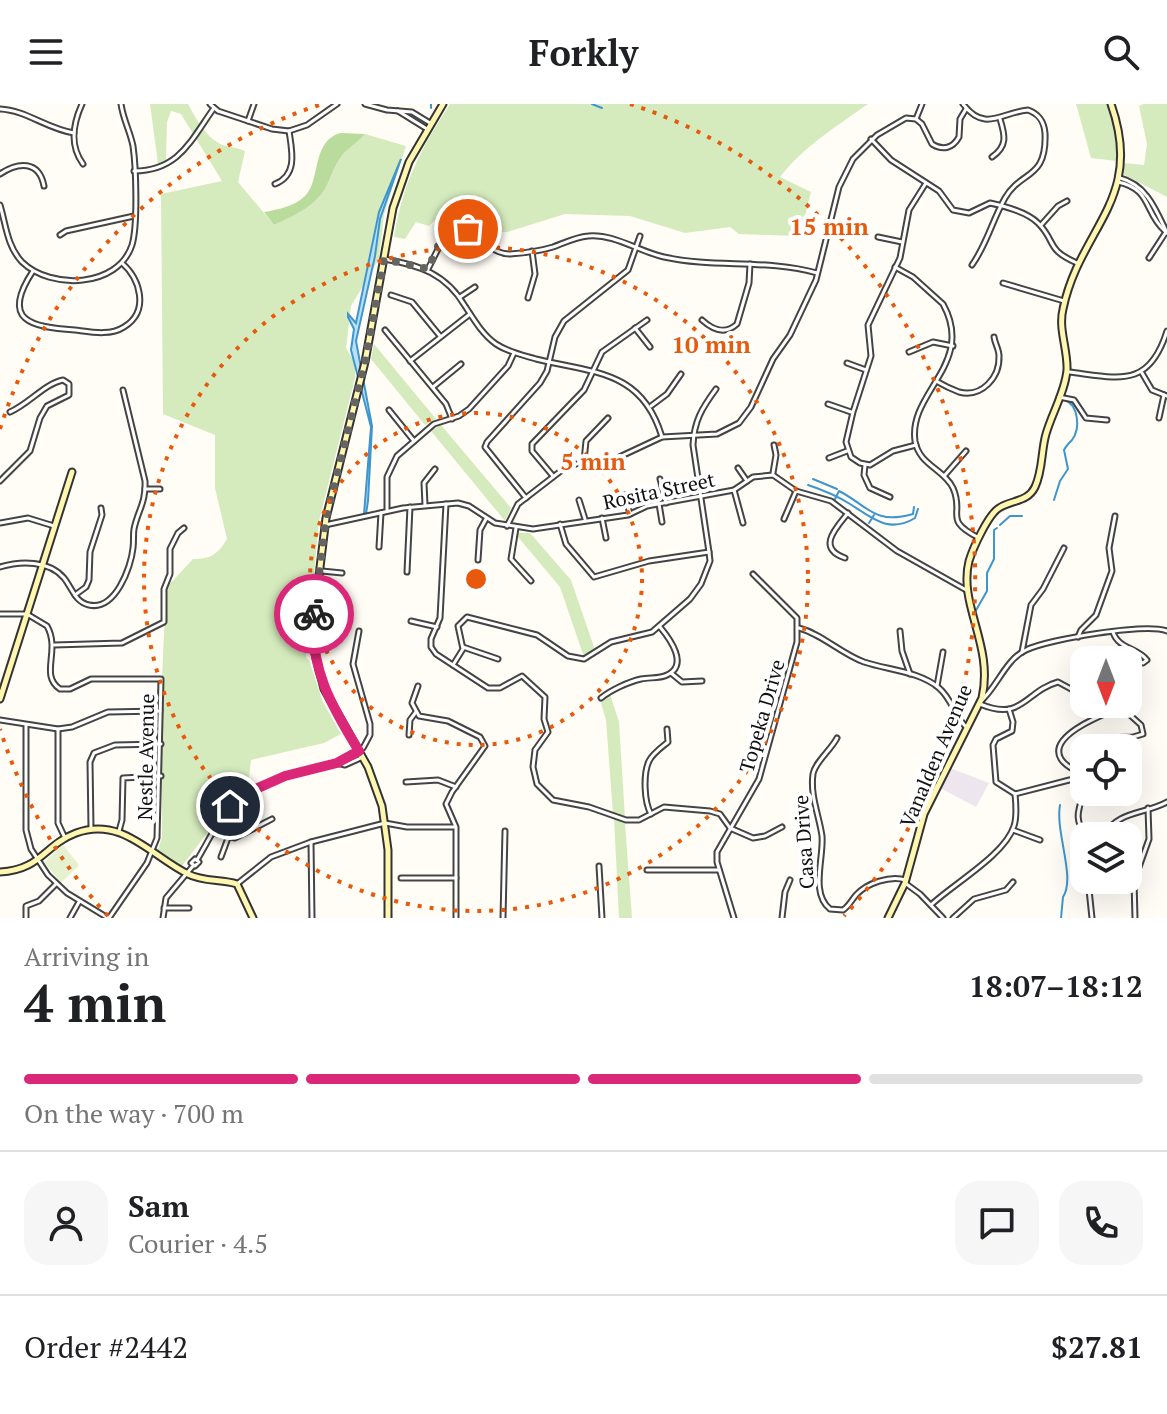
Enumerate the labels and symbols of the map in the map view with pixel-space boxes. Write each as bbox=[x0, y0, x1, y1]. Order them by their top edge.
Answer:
pin bbox=[434, 195, 502, 263]
text: 15 min bbox=[789, 210, 869, 242]
text: 10 min bbox=[671, 328, 751, 360]
text: 5 min bbox=[560, 445, 626, 477]
street label: Rosita Street bbox=[600, 465, 718, 516]
centre of rings bbox=[462, 565, 490, 593]
courier bbox=[274, 574, 354, 654]
north arrow bbox=[1070, 646, 1142, 718]
street label: Topeka Drive bbox=[732, 656, 791, 776]
street label: Vanalden Avenue bbox=[893, 680, 978, 832]
street label: Nestle Avenue bbox=[131, 693, 160, 821]
pin bbox=[196, 772, 264, 840]
street label: Casa Drive bbox=[787, 794, 820, 890]

